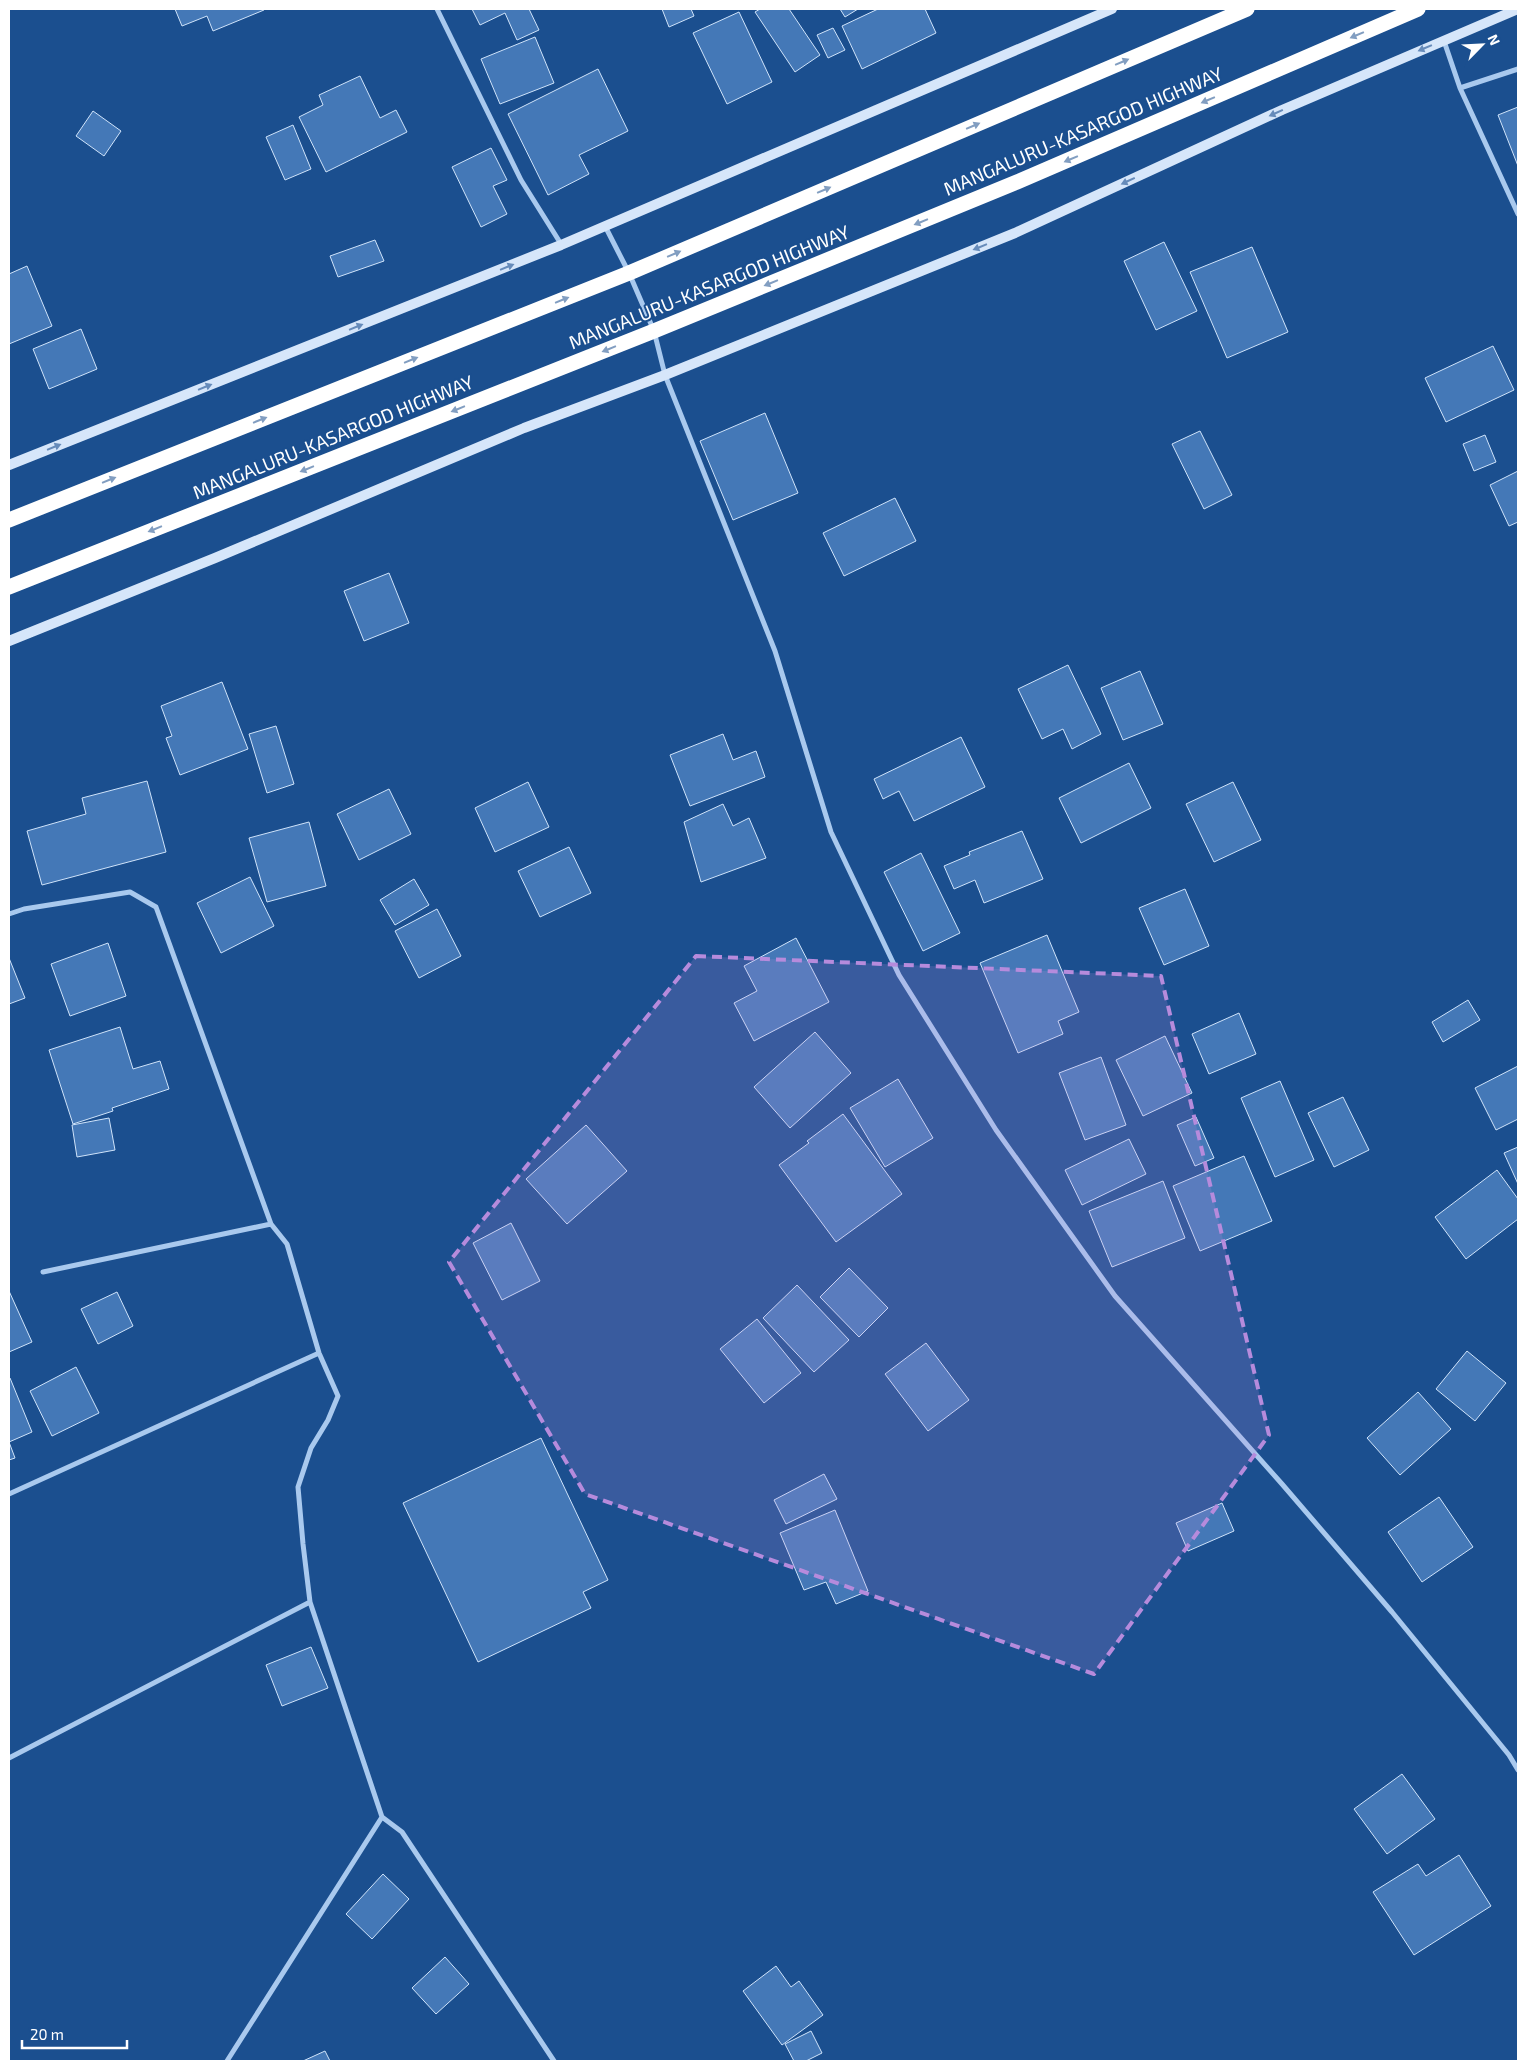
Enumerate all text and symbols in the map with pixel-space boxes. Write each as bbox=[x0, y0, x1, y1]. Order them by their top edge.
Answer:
north arrow bbox=[1457, 20, 1507, 70]
text: N bbox=[1485, 31, 1504, 48]
one-way arrow bbox=[1350, 32, 1364, 40]
one-way arrow bbox=[1418, 45, 1432, 53]
one-way arrow bbox=[1115, 58, 1129, 66]
street label: MANGALURU-KASARGOD HIGHWAY bbox=[940, 61, 1226, 200]
one-way arrow bbox=[1201, 96, 1215, 104]
one-way arrow bbox=[1269, 110, 1283, 118]
one-way arrow bbox=[966, 122, 980, 130]
one-way arrow bbox=[1063, 155, 1078, 163]
one-way arrow bbox=[1121, 177, 1135, 185]
one-way arrow bbox=[817, 186, 831, 194]
one-way arrow bbox=[914, 218, 928, 226]
street label: MANGALURU-KASARGOD HIGHWAY bbox=[565, 219, 853, 354]
one-way arrow bbox=[972, 243, 987, 251]
one-way arrow bbox=[667, 250, 682, 258]
one-way arrow bbox=[500, 262, 514, 270]
one-way arrow bbox=[764, 280, 778, 288]
one-way arrow bbox=[555, 296, 570, 304]
one-way arrow bbox=[349, 323, 364, 331]
one-way arrow bbox=[602, 346, 616, 354]
one-way arrow bbox=[404, 356, 419, 364]
street label: MANGALURU-KASARGOD HIGHWAY bbox=[189, 369, 477, 504]
one-way arrow bbox=[198, 383, 213, 391]
one-way arrow bbox=[450, 406, 465, 413]
one-way arrow bbox=[253, 416, 268, 424]
one-way arrow bbox=[47, 443, 61, 451]
one-way arrow bbox=[299, 466, 314, 473]
one-way arrow bbox=[102, 476, 117, 484]
one-way arrow bbox=[148, 526, 163, 533]
scale bar bbox=[22, 2018, 128, 2050]
text: 20 m bbox=[30, 2025, 64, 2043]

